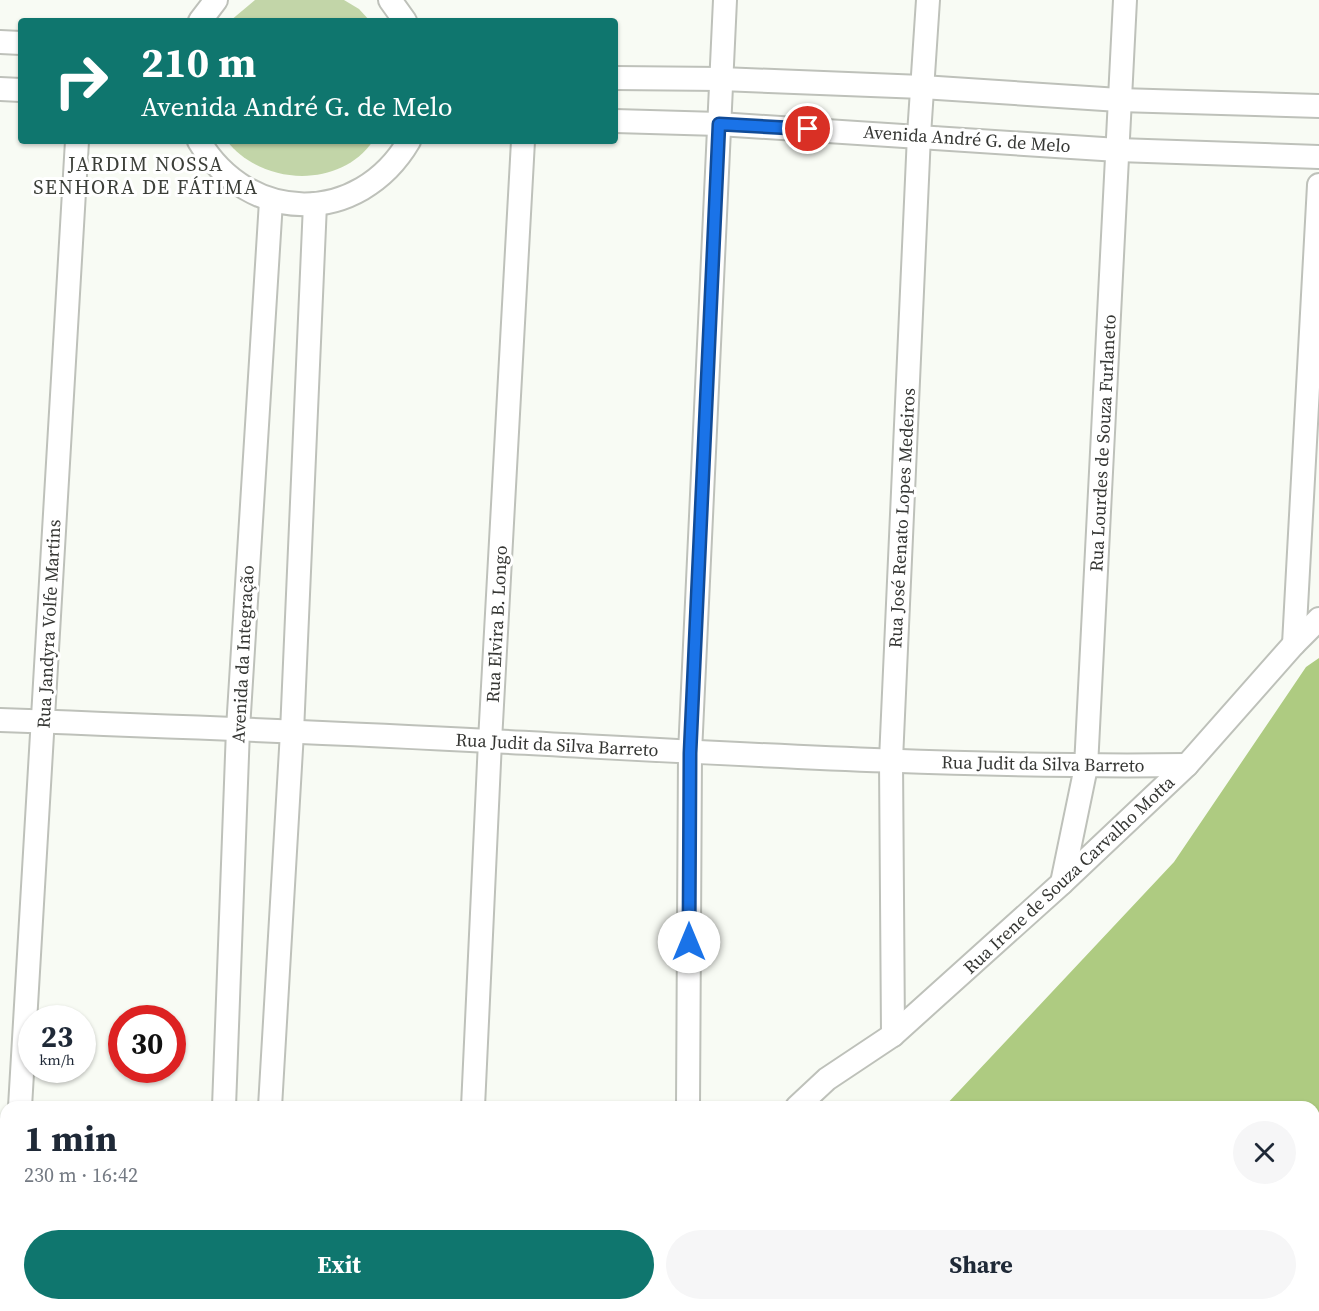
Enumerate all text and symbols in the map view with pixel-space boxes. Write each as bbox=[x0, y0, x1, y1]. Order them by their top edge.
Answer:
text: 210 m bbox=[141, 33, 256, 91]
icon: right bbox=[42, 42, 120, 120]
text: Avenida André G. de Melo bbox=[141, 88, 453, 125]
pin bbox=[782, 103, 833, 154]
icon: arrive bbox=[791, 112, 824, 145]
street label: Avenida André G. de Melo bbox=[863, 119, 1072, 158]
district label: JARDIM NOSSA SENHORA DE FÁTIMA bbox=[33, 150, 259, 201]
street label: Rua Lourdes de Souza Furlaneto bbox=[1083, 314, 1122, 572]
street label: Rua José Renato Lopes Medeiros bbox=[882, 387, 921, 649]
street label: Rua Jandyra Volfe Martins bbox=[31, 519, 66, 729]
street label: Rua Elvira B. Longo bbox=[480, 545, 513, 703]
street label: Avenida da Integração bbox=[225, 564, 260, 744]
street label: Rua Judit da Silva Barreto bbox=[455, 727, 659, 762]
street label: Rua Judit da Silva Barreto bbox=[941, 749, 1145, 778]
street label: Rua Irene de Souza Carvalho Motta bbox=[958, 769, 1180, 979]
position arrow bbox=[657, 910, 721, 974]
speed limit sign: 30 bbox=[108, 1005, 186, 1083]
text: 23 bbox=[41, 1016, 73, 1057]
text: km/h bbox=[39, 1049, 75, 1070]
text: 1 min bbox=[24, 1114, 117, 1163]
button: close bbox=[1233, 1121, 1296, 1184]
text: 230 m · 16:42 bbox=[24, 1161, 138, 1189]
button: Exit bbox=[24, 1230, 654, 1299]
button: Share bbox=[666, 1230, 1296, 1299]

